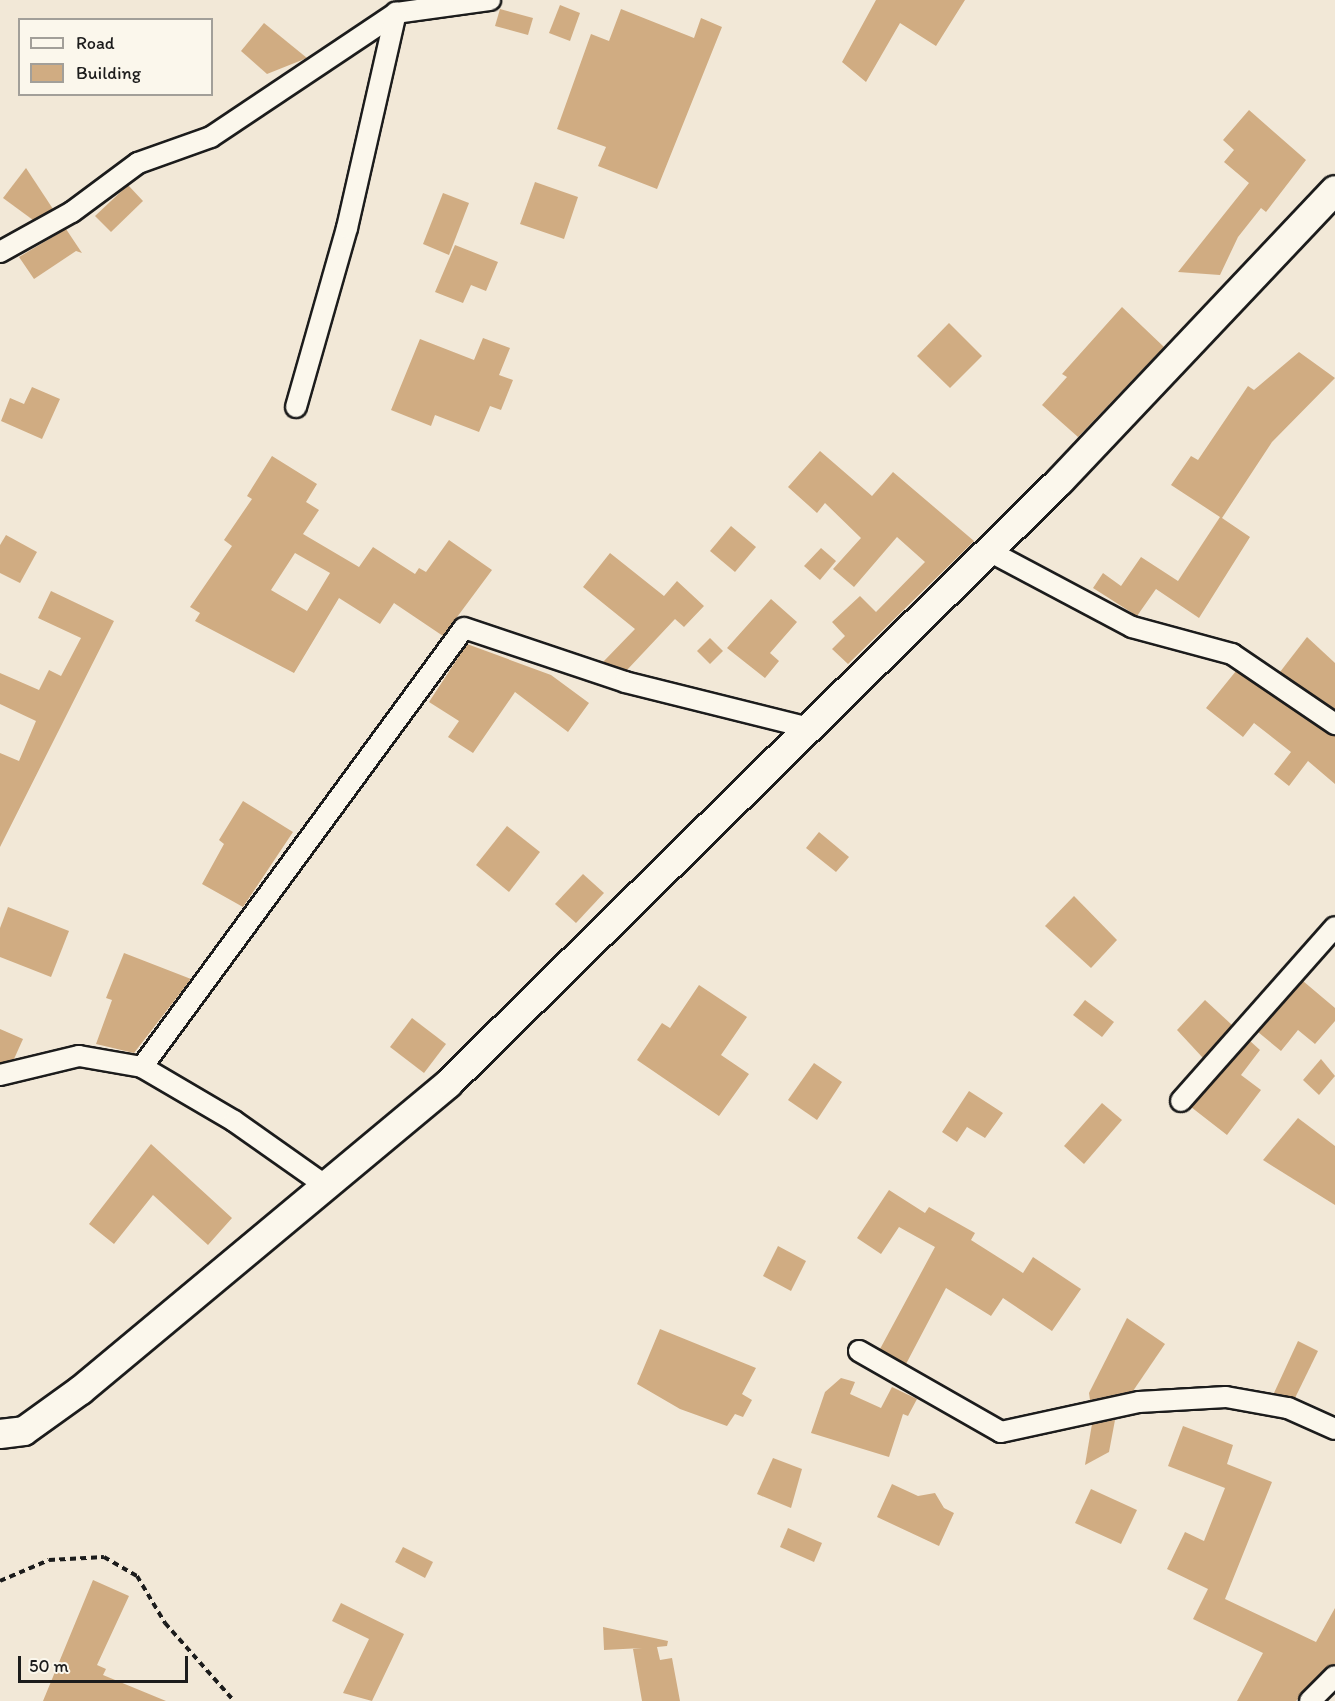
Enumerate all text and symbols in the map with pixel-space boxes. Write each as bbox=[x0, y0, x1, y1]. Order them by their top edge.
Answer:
legend bbox=[18, 18, 213, 96]
text: Road bbox=[76, 32, 115, 54]
text: Building bbox=[76, 62, 141, 84]
scale bar bbox=[21, 1644, 190, 1682]
text: 50 m bbox=[29, 1655, 69, 1677]

